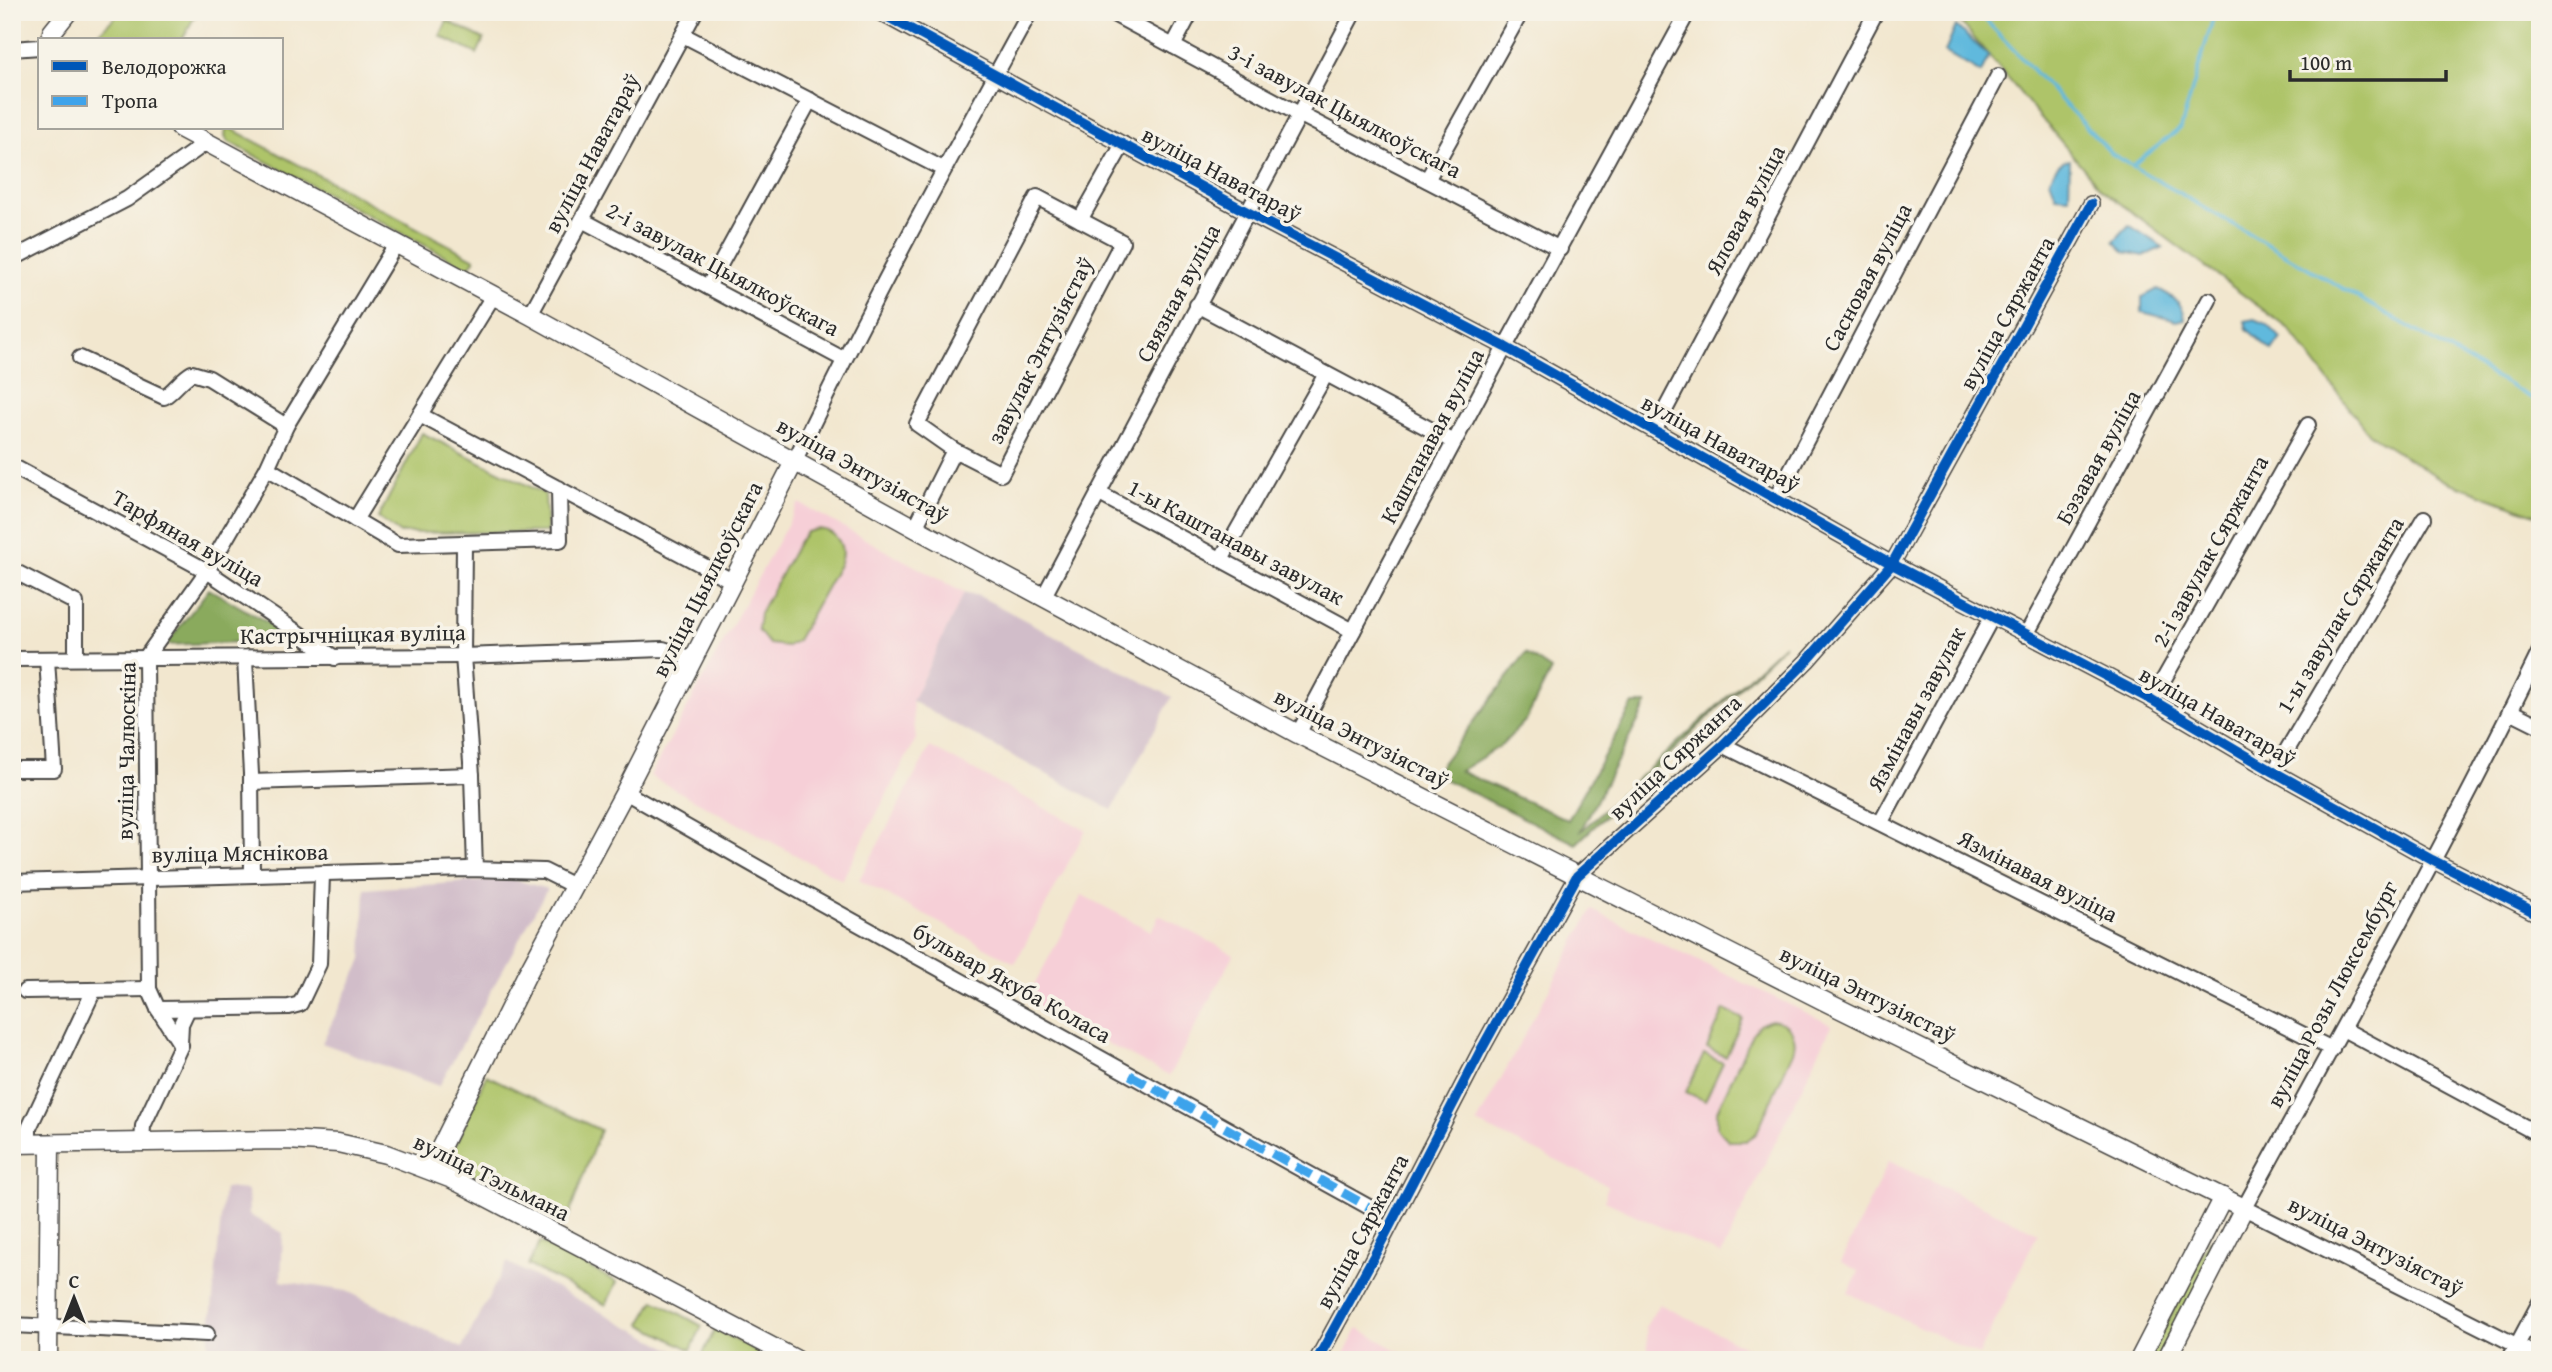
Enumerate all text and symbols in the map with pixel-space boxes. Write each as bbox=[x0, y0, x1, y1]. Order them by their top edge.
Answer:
street label: 3-і завулак Цыялкоўскага bbox=[1223, 35, 1468, 186]
legend bbox=[38, 38, 284, 130]
scale bar bbox=[2290, 38, 2445, 82]
text: 100 m bbox=[2300, 47, 2352, 78]
text: Велодорожка bbox=[102, 51, 227, 82]
street label: вуліца Наватараў bbox=[536, 67, 648, 239]
text: Тропа bbox=[102, 85, 158, 116]
street label: вуліца Наватараў bbox=[1136, 118, 1308, 230]
street label: Яловая вуліца bbox=[1696, 139, 1793, 281]
street label: 2-і завулак Цыялкоўскага bbox=[601, 193, 846, 344]
street label: Сасновая вуліца bbox=[1814, 197, 1920, 357]
street label: Связная вуліца bbox=[1127, 218, 1228, 368]
street label: вуліца Сяржанта bbox=[1951, 230, 2062, 395]
street label: завулак Энтузіястаў bbox=[978, 250, 1101, 449]
street label: Каштанавая вуліца bbox=[1371, 342, 1492, 529]
street label: Бэзавая вуліца bbox=[2047, 383, 2148, 530]
street label: вуліца Наватараў bbox=[1636, 385, 1807, 500]
street label: вуліца Энтузіястаў bbox=[771, 408, 956, 531]
street label: 2-і завулак Сяржанта bbox=[2143, 449, 2276, 653]
street label: 1-ы Каштанавы завулак bbox=[1122, 470, 1350, 613]
street label: вуліца Цыялкоўскага bbox=[643, 475, 770, 682]
street label: Тарфяная вуліца bbox=[106, 481, 270, 594]
street label: 1-ы завулак Сяржанта bbox=[2268, 510, 2412, 719]
street label: Кастрычніцкая вуліца bbox=[240, 615, 466, 652]
street label: Язмінавы завулак bbox=[1858, 620, 1973, 798]
street label: вуліца Наватараў bbox=[2133, 657, 2303, 774]
street label: вуліца Чалюскіна bbox=[107, 661, 144, 840]
street label: вуліца Энтузіястаў bbox=[1269, 679, 1456, 796]
street label: вуліца Сяржанта bbox=[1601, 686, 1748, 827]
street label: Язмінавая вуліца bbox=[1952, 821, 2124, 930]
street label: вуліца Мяснікова bbox=[151, 834, 329, 871]
street label: вуліца Розы Люксембург bbox=[2258, 874, 2406, 1113]
street label: бульвар Якуба Коласа bbox=[907, 914, 1118, 1051]
street label: вуліца Энтузіястаў bbox=[1774, 937, 1962, 1051]
street label: вуліца Тэльмана bbox=[409, 1124, 576, 1229]
street label: вуліца Сяржанта bbox=[1307, 1148, 1416, 1314]
street label: вуліца Энтузіястаў bbox=[2283, 1187, 2470, 1304]
north arrow bbox=[38, 1264, 108, 1334]
text: С bbox=[69, 1267, 80, 1295]

